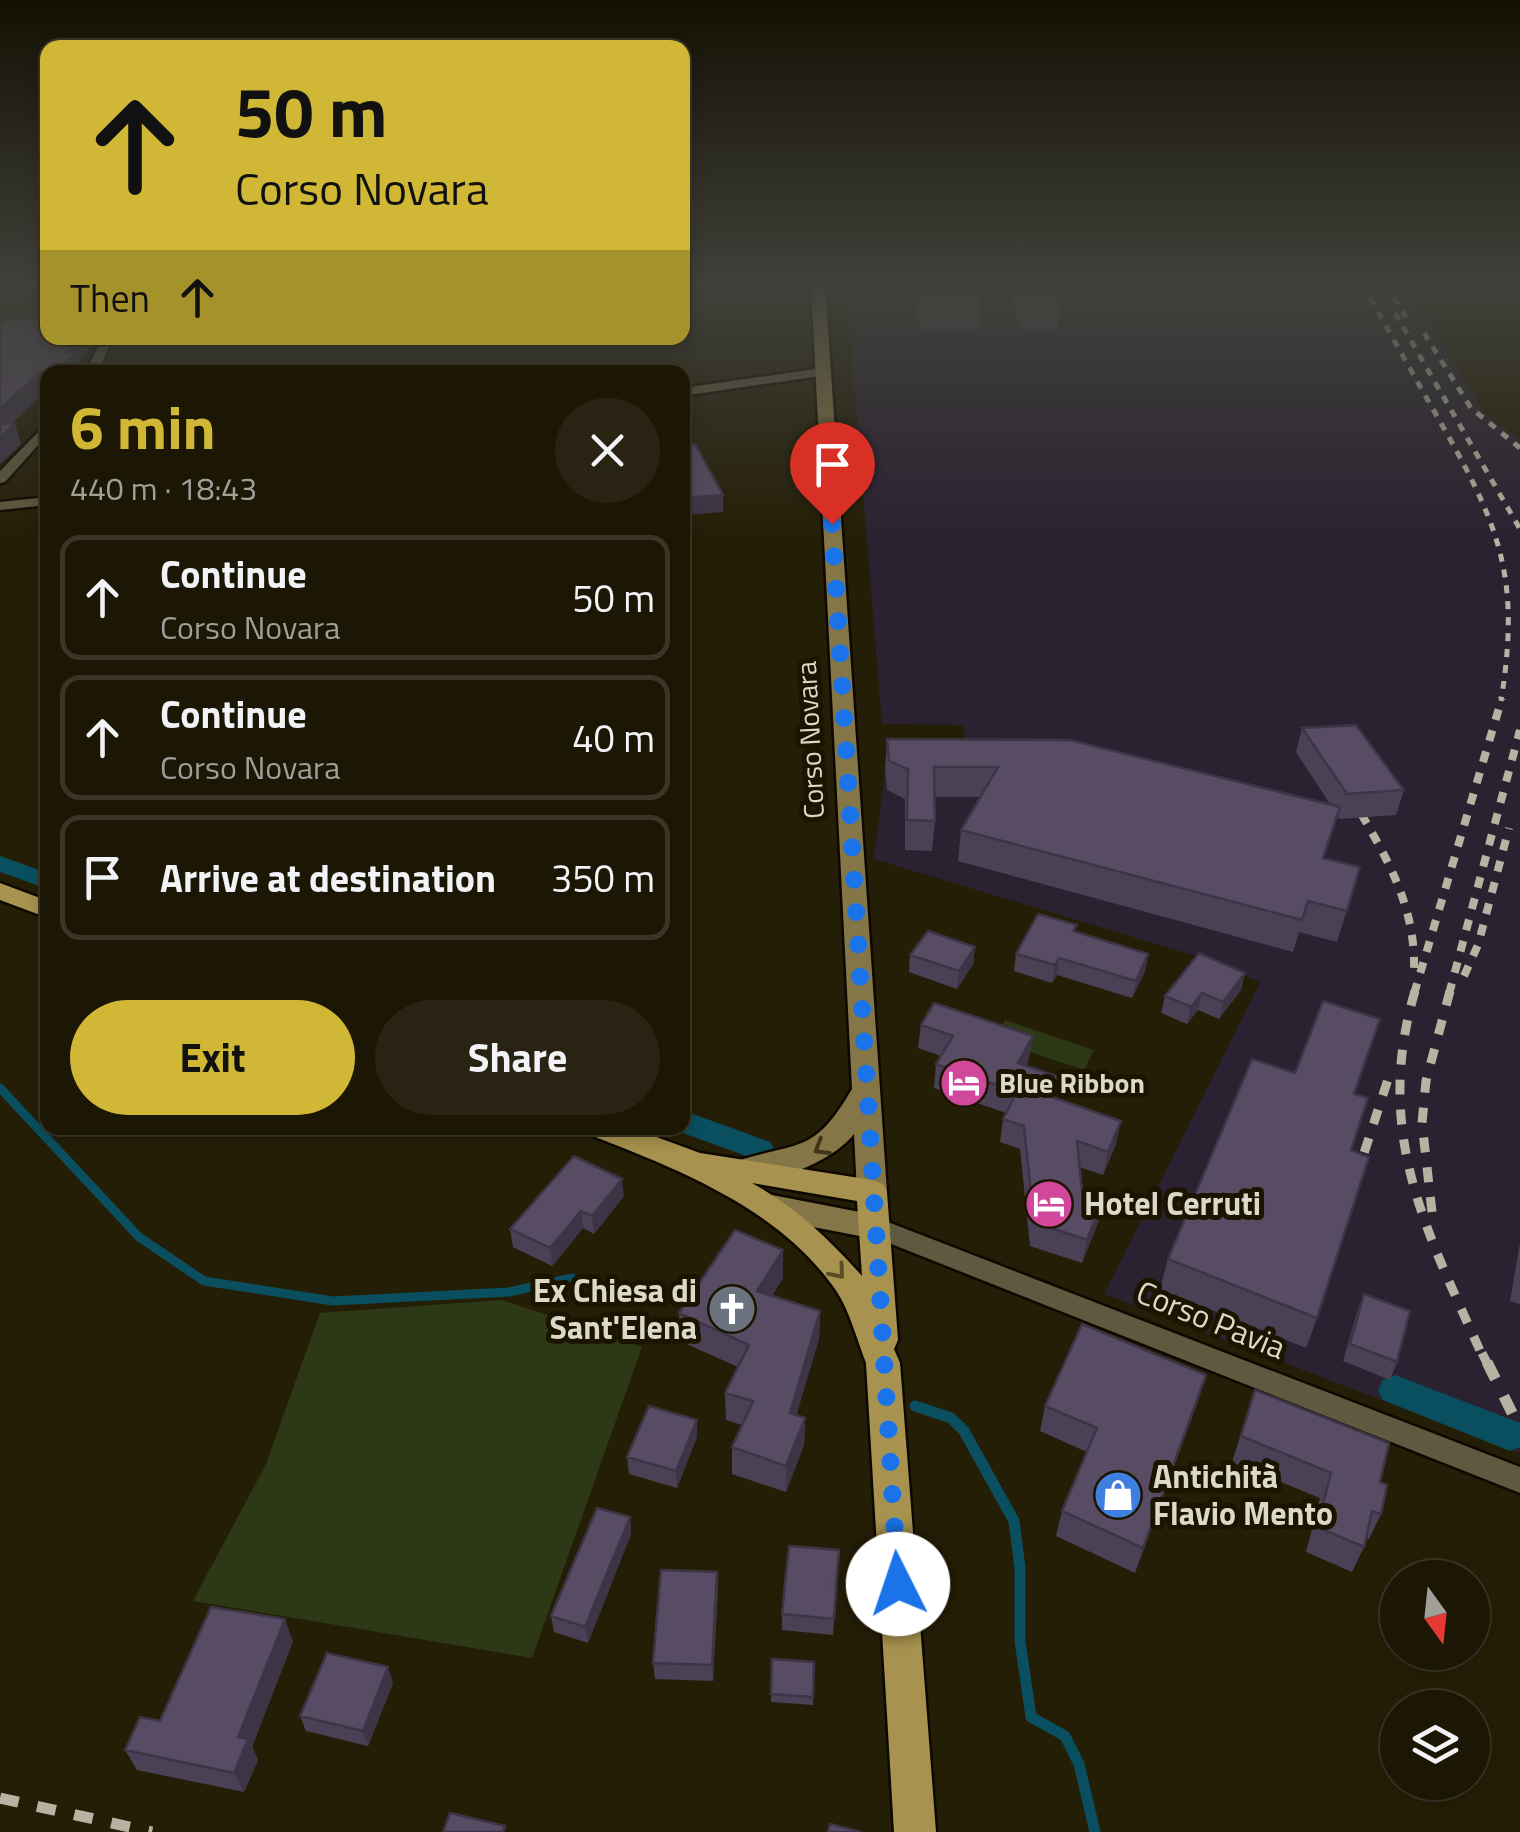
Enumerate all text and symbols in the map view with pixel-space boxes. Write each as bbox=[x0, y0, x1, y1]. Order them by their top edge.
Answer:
text: 50 m bbox=[235, 58, 388, 164]
icon: ahead bbox=[70, 80, 200, 210]
text: Corso Novara bbox=[235, 154, 488, 222]
text: Then bbox=[70, 269, 150, 327]
icon: ahead bbox=[170, 270, 225, 325]
text: 6 min bbox=[70, 381, 216, 472]
button: close bbox=[555, 398, 660, 503]
pin bbox=[790, 422, 875, 525]
icon: arrive bbox=[805, 437, 860, 492]
text: 440 m · 18:43 bbox=[70, 464, 257, 512]
text: Continue bbox=[160, 545, 307, 603]
text: 50 m bbox=[572, 569, 655, 627]
icon: ahead bbox=[75, 570, 130, 625]
text: Corso Novara bbox=[160, 603, 340, 651]
street label: Corso Novara bbox=[784, 660, 835, 820]
text: Continue bbox=[160, 685, 307, 743]
text: 40 m bbox=[572, 709, 655, 767]
icon: ahead bbox=[75, 710, 130, 765]
text: Corso Novara bbox=[160, 743, 340, 791]
text: Arrive at destination bbox=[160, 849, 496, 907]
text: 350 m bbox=[551, 849, 655, 907]
icon: arrive bbox=[75, 850, 130, 905]
button: Exit bbox=[70, 1000, 355, 1115]
button: Share bbox=[375, 1000, 660, 1115]
hotel icon: Blue Ribbon bbox=[938, 1057, 990, 1109]
place label: Blue Ribbon bbox=[999, 1061, 1145, 1104]
one-way arrow bbox=[813, 1136, 831, 1155]
hotel icon: Hotel Cerruti bbox=[1023, 1178, 1075, 1230]
place label: Hotel Cerruti bbox=[1084, 1179, 1261, 1227]
one-way arrow bbox=[827, 1260, 845, 1278]
place label: Ex Chiesa di Sant'Elena bbox=[533, 1266, 697, 1351]
street label: Corso Pavia bbox=[1130, 1267, 1293, 1371]
church icon: Ex Chiesa di Sant'Elena bbox=[706, 1283, 758, 1335]
place label: Antichità Flavio Mento bbox=[1153, 1452, 1333, 1537]
shop icon: Antichità Flavio Mento bbox=[1092, 1469, 1144, 1521]
position arrow bbox=[846, 1532, 950, 1636]
north arrow bbox=[1380, 1560, 1490, 1670]
map controls bbox=[1380, 1560, 1490, 1800]
button: layers bbox=[1380, 1690, 1490, 1800]

